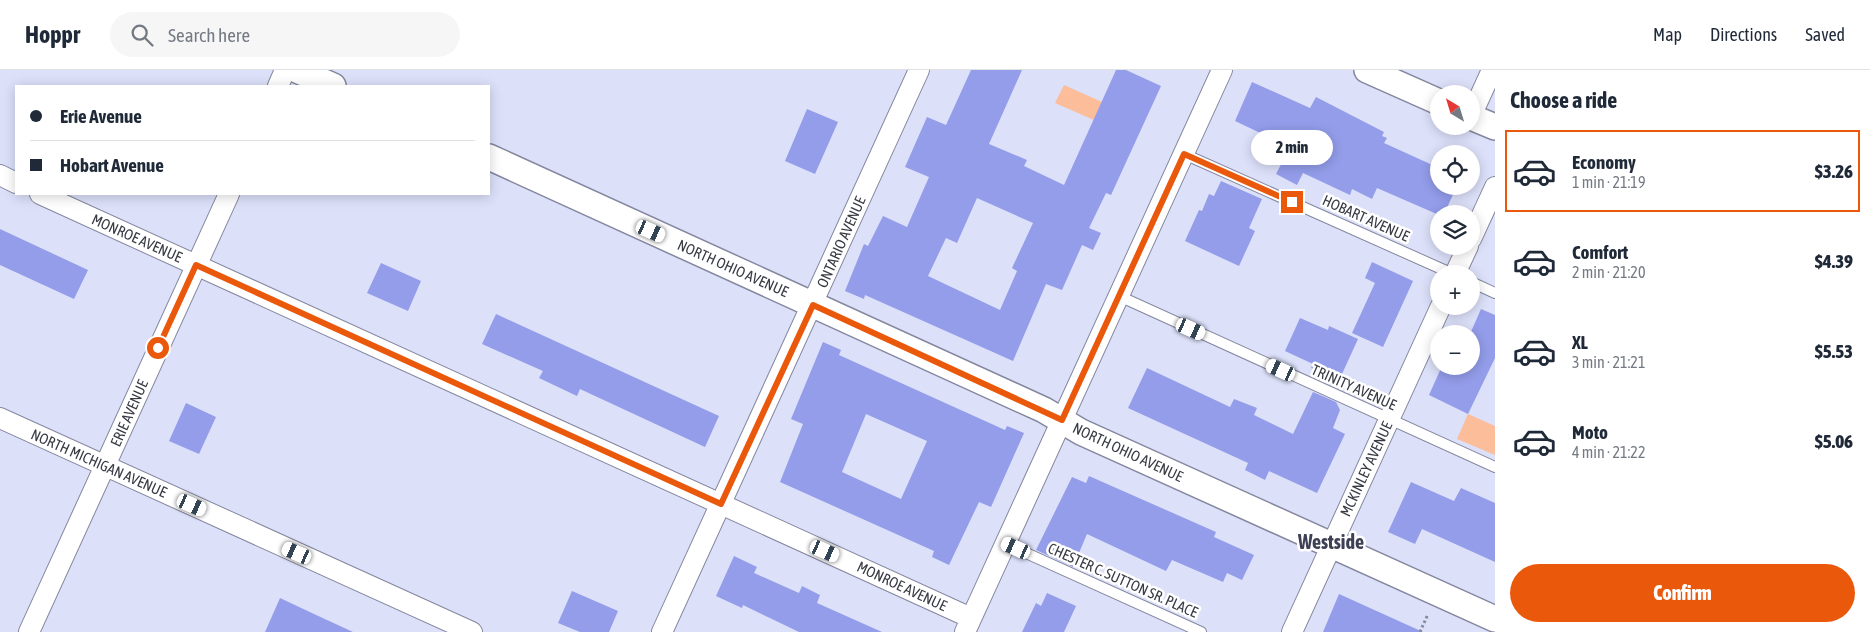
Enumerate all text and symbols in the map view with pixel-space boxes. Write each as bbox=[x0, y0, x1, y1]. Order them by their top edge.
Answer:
search box bbox=[110, 12, 460, 57]
text: Hoppr bbox=[25, 21, 80, 48]
icon: search bbox=[128, 21, 156, 49]
text: Search here bbox=[168, 24, 250, 46]
text: Map bbox=[1653, 24, 1682, 45]
text: Directions bbox=[1710, 24, 1777, 45]
text: Saved bbox=[1805, 24, 1845, 45]
north arrow bbox=[1430, 85, 1480, 135]
map controls bbox=[1430, 85, 1480, 375]
text: Choose a ride bbox=[1510, 87, 1617, 113]
text: Erie Avenue bbox=[60, 105, 142, 127]
callout: 2 min bbox=[1251, 129, 1333, 164]
text: 2 min bbox=[1276, 138, 1308, 156]
button: locate bbox=[1430, 145, 1480, 195]
icon: car bbox=[1512, 149, 1557, 194]
text: Economy bbox=[1572, 151, 1636, 173]
text: Hobart Avenue bbox=[60, 154, 164, 176]
text: $3.26 bbox=[1815, 160, 1853, 182]
text: 1 min · 21:19 bbox=[1572, 173, 1645, 191]
route end bbox=[1281, 191, 1303, 213]
street label: HOBART AVENUE bbox=[1320, 191, 1412, 245]
street label: ONTARIO AVENUE bbox=[813, 193, 869, 290]
button: layers bbox=[1430, 205, 1480, 255]
street label: MONROE AVENUE bbox=[89, 210, 185, 266]
car bbox=[634, 218, 667, 244]
street label: NORTH OHIO AVENUE bbox=[675, 236, 792, 300]
icon: car bbox=[1512, 239, 1557, 284]
text: Comfort bbox=[1572, 241, 1628, 263]
text: $4.39 bbox=[1815, 250, 1853, 272]
text: 2 min · 21:20 bbox=[1572, 263, 1645, 281]
button: + bbox=[1430, 265, 1480, 315]
car bbox=[1174, 316, 1207, 342]
button: − bbox=[1430, 325, 1480, 375]
icon: car bbox=[1512, 329, 1557, 374]
text: XL bbox=[1572, 331, 1588, 353]
route start bbox=[147, 337, 169, 359]
text: $5.53 bbox=[1815, 340, 1853, 362]
text: 3 min · 21:21 bbox=[1572, 353, 1645, 371]
car bbox=[1264, 357, 1297, 383]
street label: TRINITY AVENUE bbox=[1309, 361, 1399, 413]
street label: ERIE AVENUE bbox=[107, 377, 151, 449]
street label: MCKINLEY AVENUE bbox=[1337, 418, 1396, 519]
street label: NORTH OHIO AVENUE bbox=[1070, 419, 1186, 485]
icon: car bbox=[1512, 419, 1557, 464]
text: Moto bbox=[1572, 421, 1608, 443]
street label: NORTH MICHIGAN AVENUE bbox=[29, 425, 170, 501]
text: $5.06 bbox=[1815, 430, 1853, 452]
text: 4 min · 21:22 bbox=[1572, 443, 1645, 461]
car bbox=[175, 492, 208, 518]
district label: Westside bbox=[1297, 530, 1364, 553]
car bbox=[999, 535, 1032, 561]
car bbox=[808, 538, 841, 564]
street label: CHESTER C. SUTTON SR. PLACE bbox=[1046, 539, 1201, 621]
car bbox=[280, 540, 313, 566]
street label: MONROE AVENUE bbox=[854, 558, 950, 614]
button: Confirm bbox=[1510, 564, 1855, 622]

